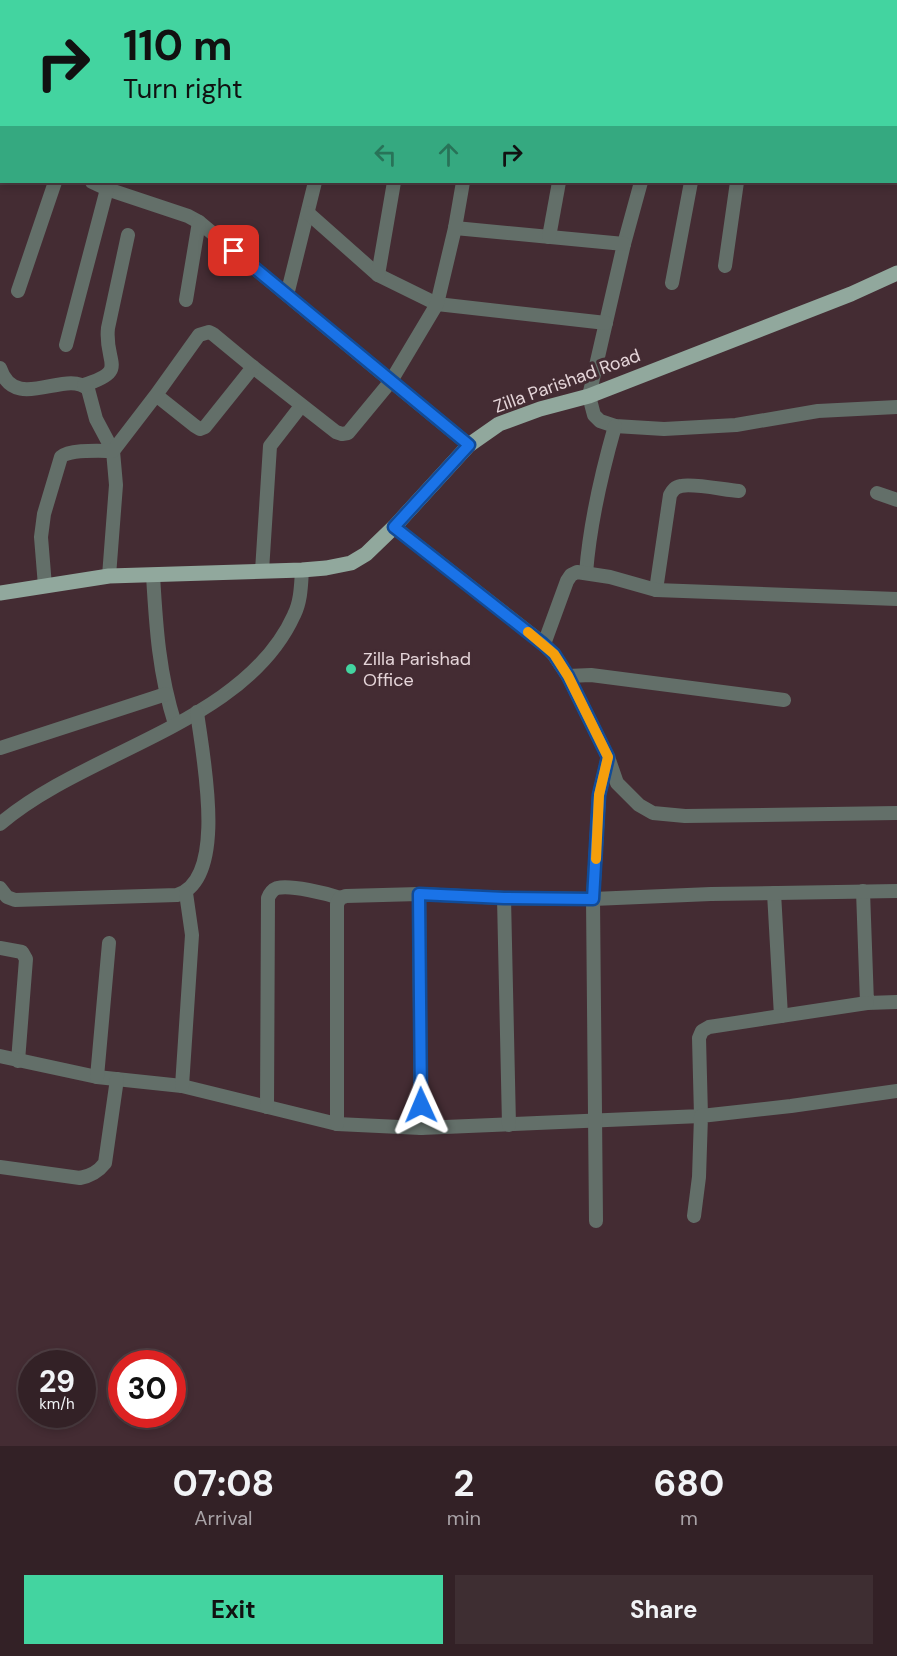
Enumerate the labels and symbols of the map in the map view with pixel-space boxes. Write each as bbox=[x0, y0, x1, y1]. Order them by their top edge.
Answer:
pin bbox=[208, 225, 259, 276]
street label: Zilla Parishad Road bbox=[490, 343, 644, 419]
place label: Zilla Parishad Office bbox=[363, 647, 471, 692]
marker: Zilla Parishad Office bbox=[344, 662, 358, 676]
position arrow bbox=[389, 1073, 453, 1137]
speed limit sign: 30 bbox=[108, 1350, 186, 1428]

